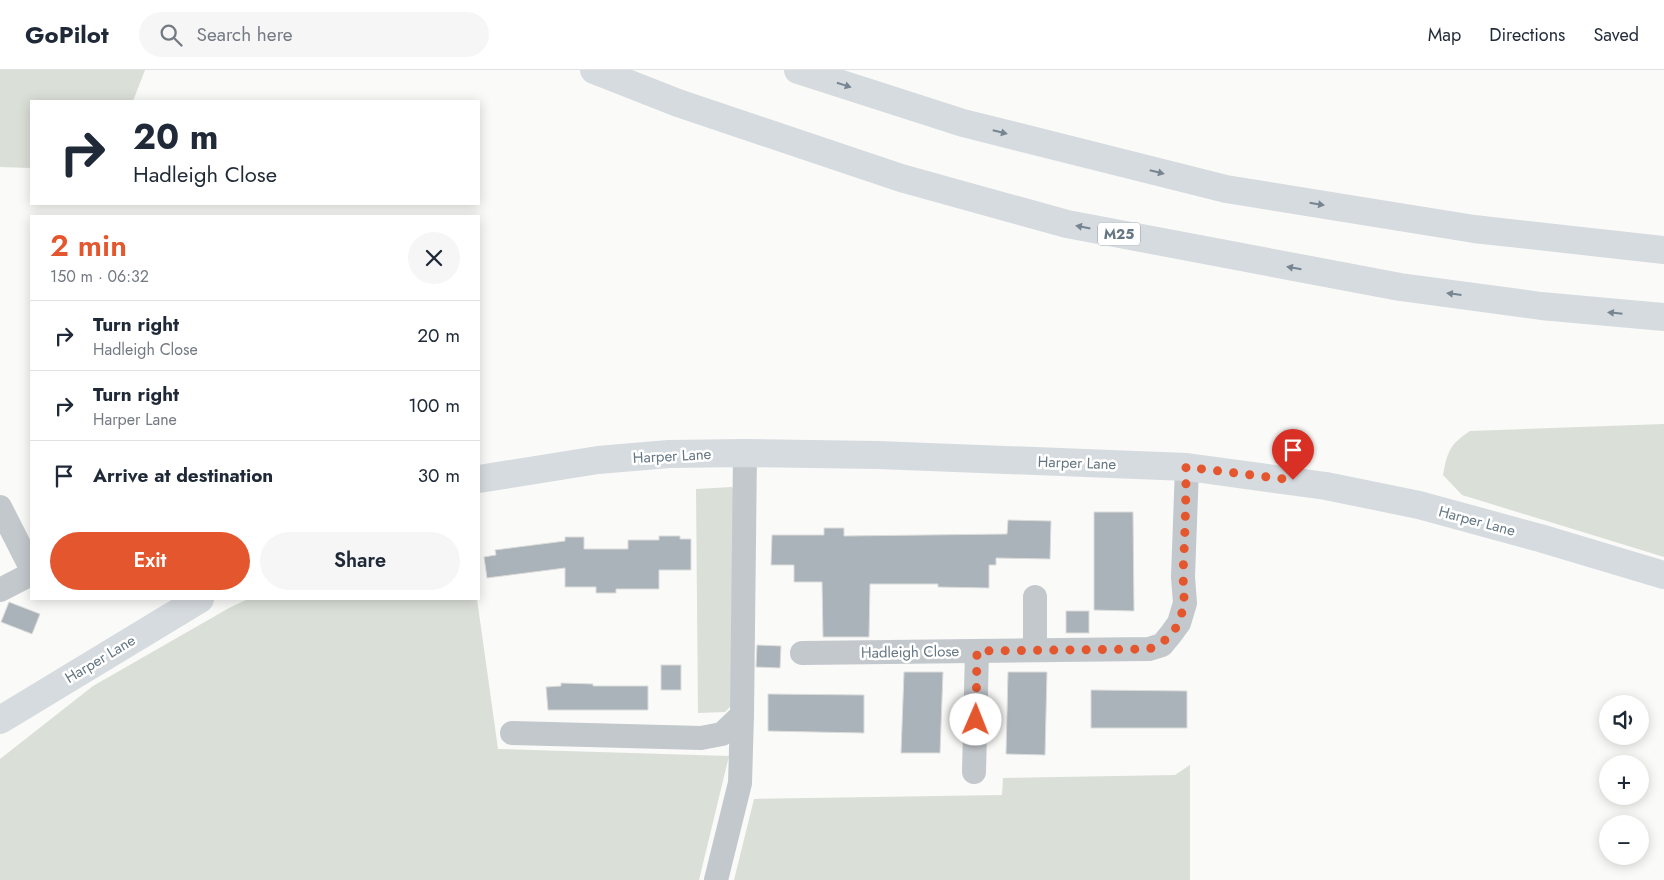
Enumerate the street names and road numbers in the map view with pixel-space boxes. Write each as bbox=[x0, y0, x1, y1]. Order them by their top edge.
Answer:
road number: M25 bbox=[1098, 222, 1140, 245]
street label: Harper Lane bbox=[632, 443, 712, 469]
street label: Harper Lane bbox=[1037, 451, 1117, 475]
street label: Harper Lane bbox=[1436, 500, 1518, 542]
street label: Harper Lane bbox=[61, 629, 140, 689]
street label: Hadleigh Close bbox=[861, 640, 960, 664]

